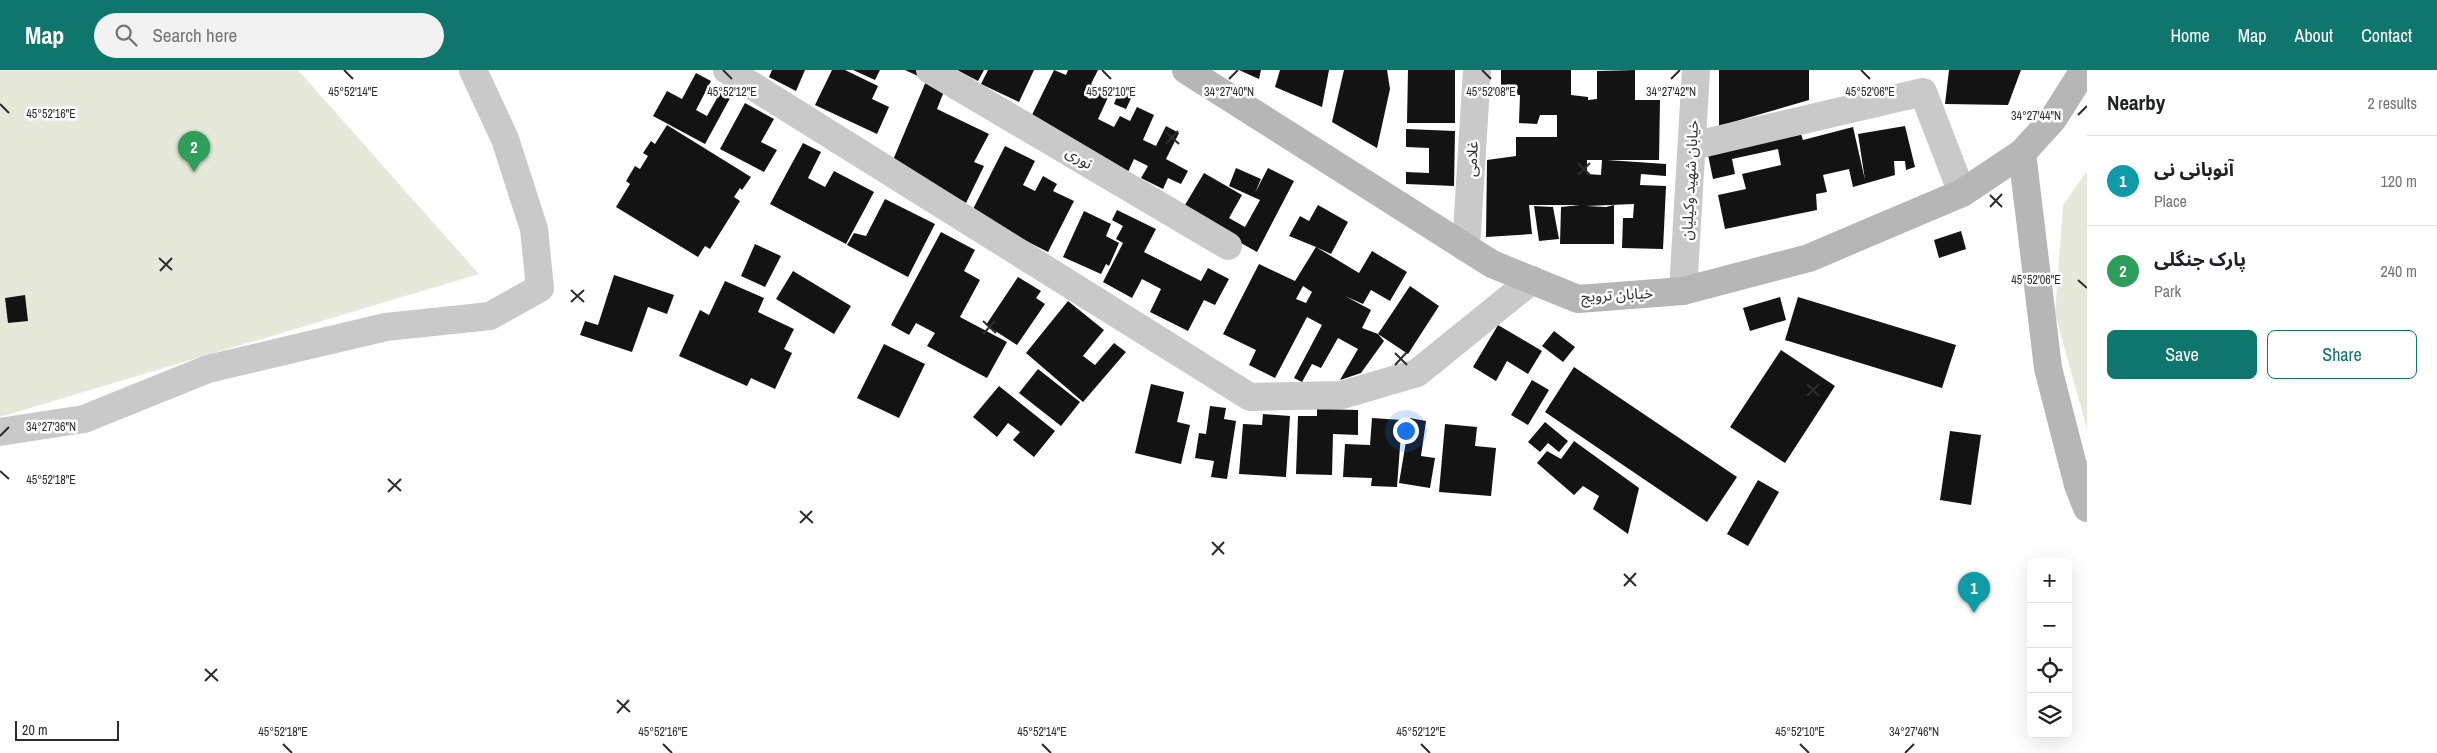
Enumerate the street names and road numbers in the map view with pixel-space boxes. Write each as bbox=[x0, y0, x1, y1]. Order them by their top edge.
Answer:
street label: خیابان شهید وکیلیان bbox=[1676, 119, 1703, 241]
street label: غلامی bbox=[1460, 140, 1483, 177]
street label: نوری bbox=[1062, 141, 1097, 174]
street label: خیابان ترویج bbox=[1580, 282, 1654, 309]

